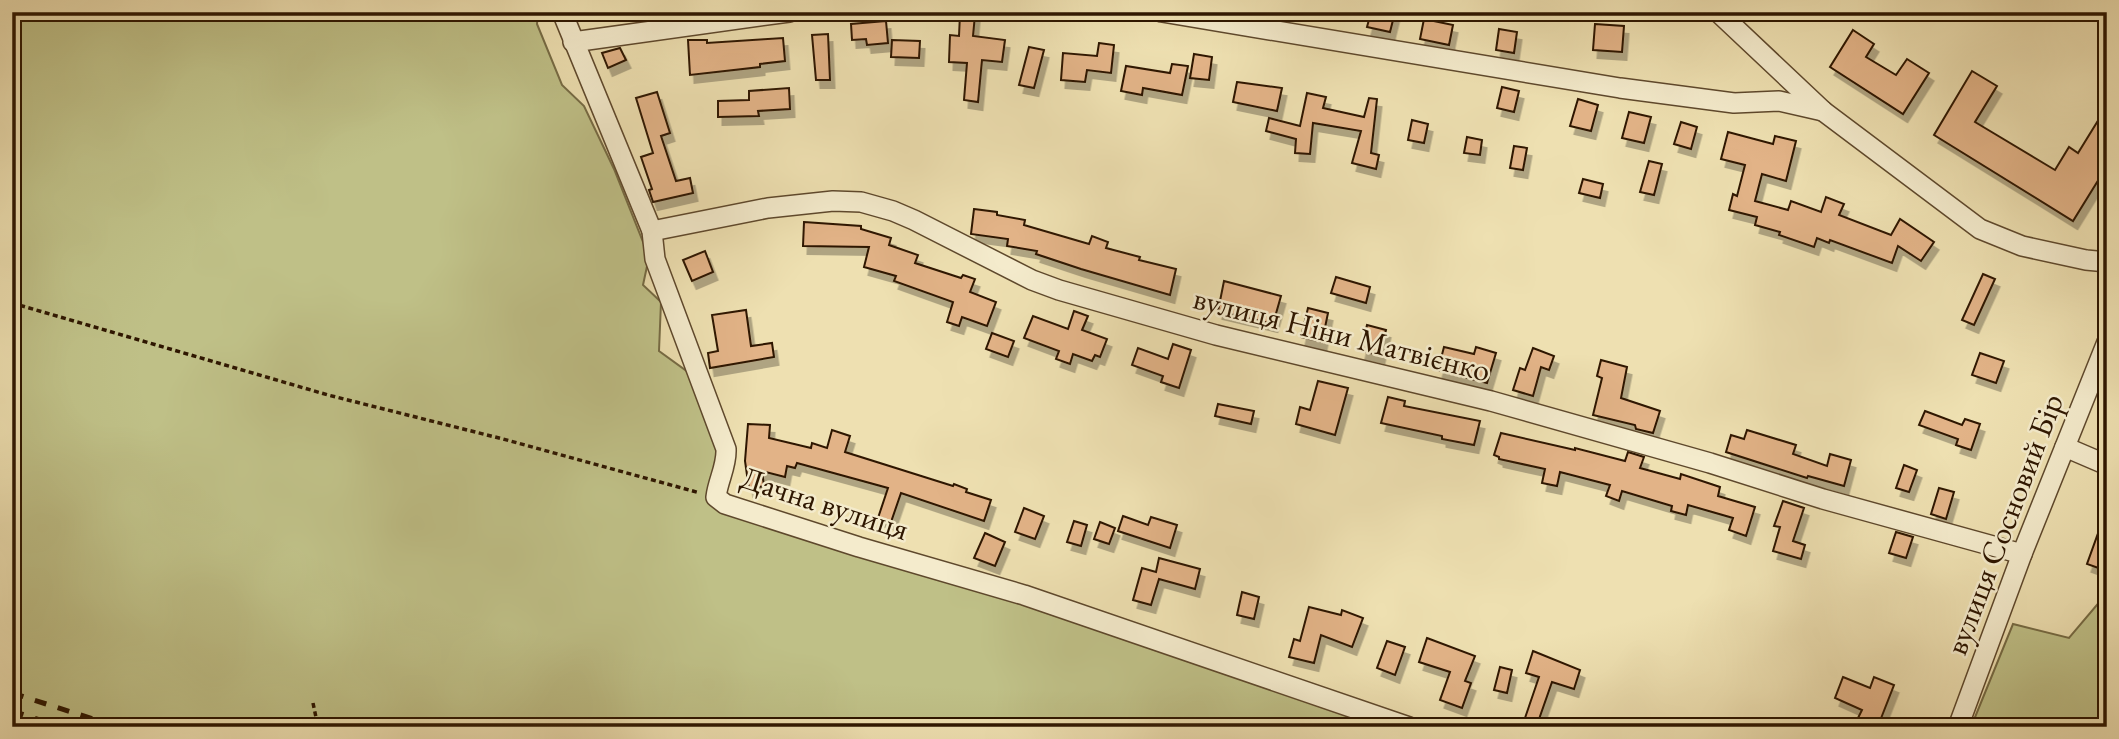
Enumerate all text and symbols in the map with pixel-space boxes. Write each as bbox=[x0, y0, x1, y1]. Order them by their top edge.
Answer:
street label: вулиця Ніни Матвієнко bbox=[1189, 277, 1495, 391]
street label: вулиця Сосновий Бір bbox=[1935, 387, 2073, 661]
street label: Дачна вулиця bbox=[736, 456, 914, 550]

